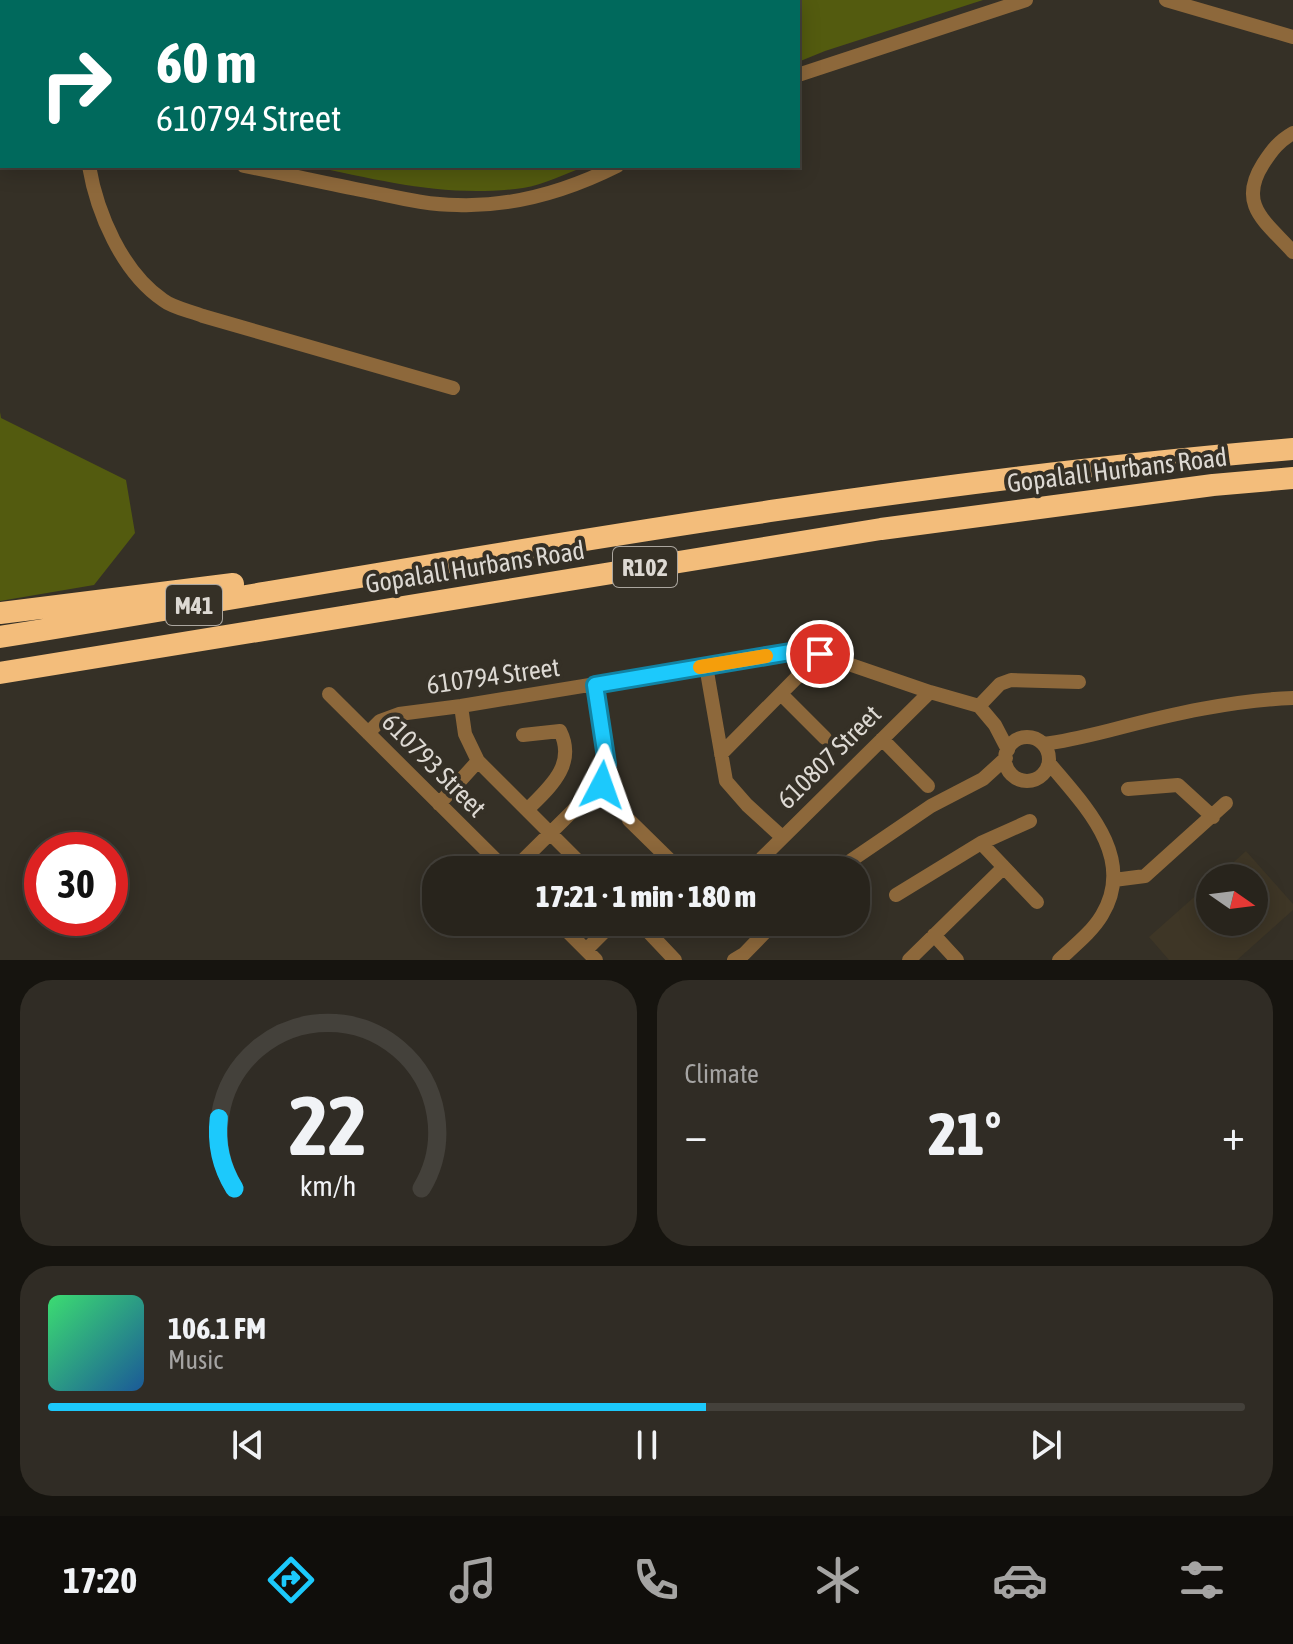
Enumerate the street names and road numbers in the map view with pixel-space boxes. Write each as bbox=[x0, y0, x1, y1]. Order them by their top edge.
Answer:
street label: Gopalall Hurbans Road bbox=[1005, 442, 1229, 498]
street label: Gopalall Hurbans Road bbox=[363, 535, 587, 599]
road number: R102 bbox=[613, 547, 677, 587]
road number: M41 bbox=[166, 585, 222, 625]
street label: 610794 Street bbox=[425, 652, 561, 700]
street label: 610807 Street bbox=[771, 699, 887, 815]
street label: 610793 Street bbox=[376, 707, 492, 823]

